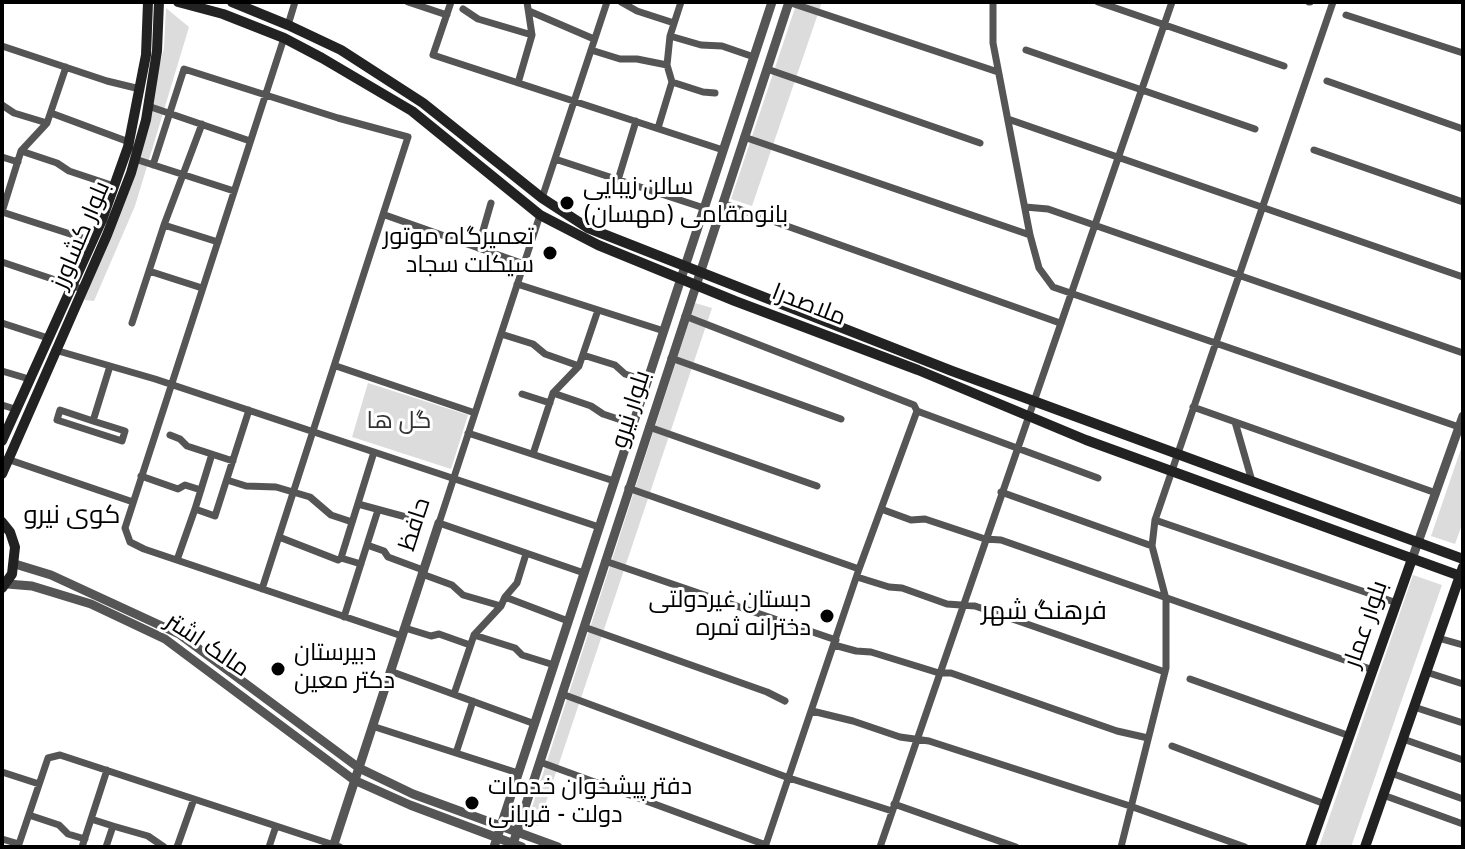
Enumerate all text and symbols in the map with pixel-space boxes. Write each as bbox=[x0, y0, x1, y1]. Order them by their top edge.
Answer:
place label: سالن زیبایی بانومقامی (مهسان) bbox=[583, 175, 788, 231]
street label: بلوار کشاورز bbox=[47, 178, 119, 294]
marker: سالن زیبایی بانومقامی (مهسان) bbox=[558, 194, 576, 212]
place label: تعمیرگاه موتور سیکلت سجاد bbox=[383, 225, 534, 281]
marker: تعمیرگاه موتور سیکلت سجاد bbox=[541, 244, 559, 262]
street label: ملاصدرا bbox=[767, 280, 849, 334]
street label: بلوار نیرو bbox=[607, 368, 659, 452]
park label: گل ها bbox=[367, 409, 431, 437]
street label: حافظ bbox=[395, 495, 439, 555]
district label: کوی نیرو bbox=[23, 502, 121, 534]
street label: بلوار عمار bbox=[1340, 578, 1396, 672]
place label: دبستان غیردولتی دخترانه ثمره bbox=[649, 588, 811, 644]
district label: فرهنگ شهر bbox=[981, 598, 1107, 630]
marker: دبستان غیردولتی دخترانه ثمره bbox=[818, 607, 836, 625]
street label: مالک اشتر bbox=[159, 609, 253, 685]
place label: دبیرستان دکتر معین bbox=[294, 641, 395, 697]
marker: دبیرستان دکتر معین bbox=[269, 660, 287, 678]
place label: دفتر پیشخوان خدمات دولت - قربانی bbox=[488, 775, 692, 831]
marker: دفتر پیشخوان خدمات دولت - قربانی bbox=[463, 794, 481, 812]

